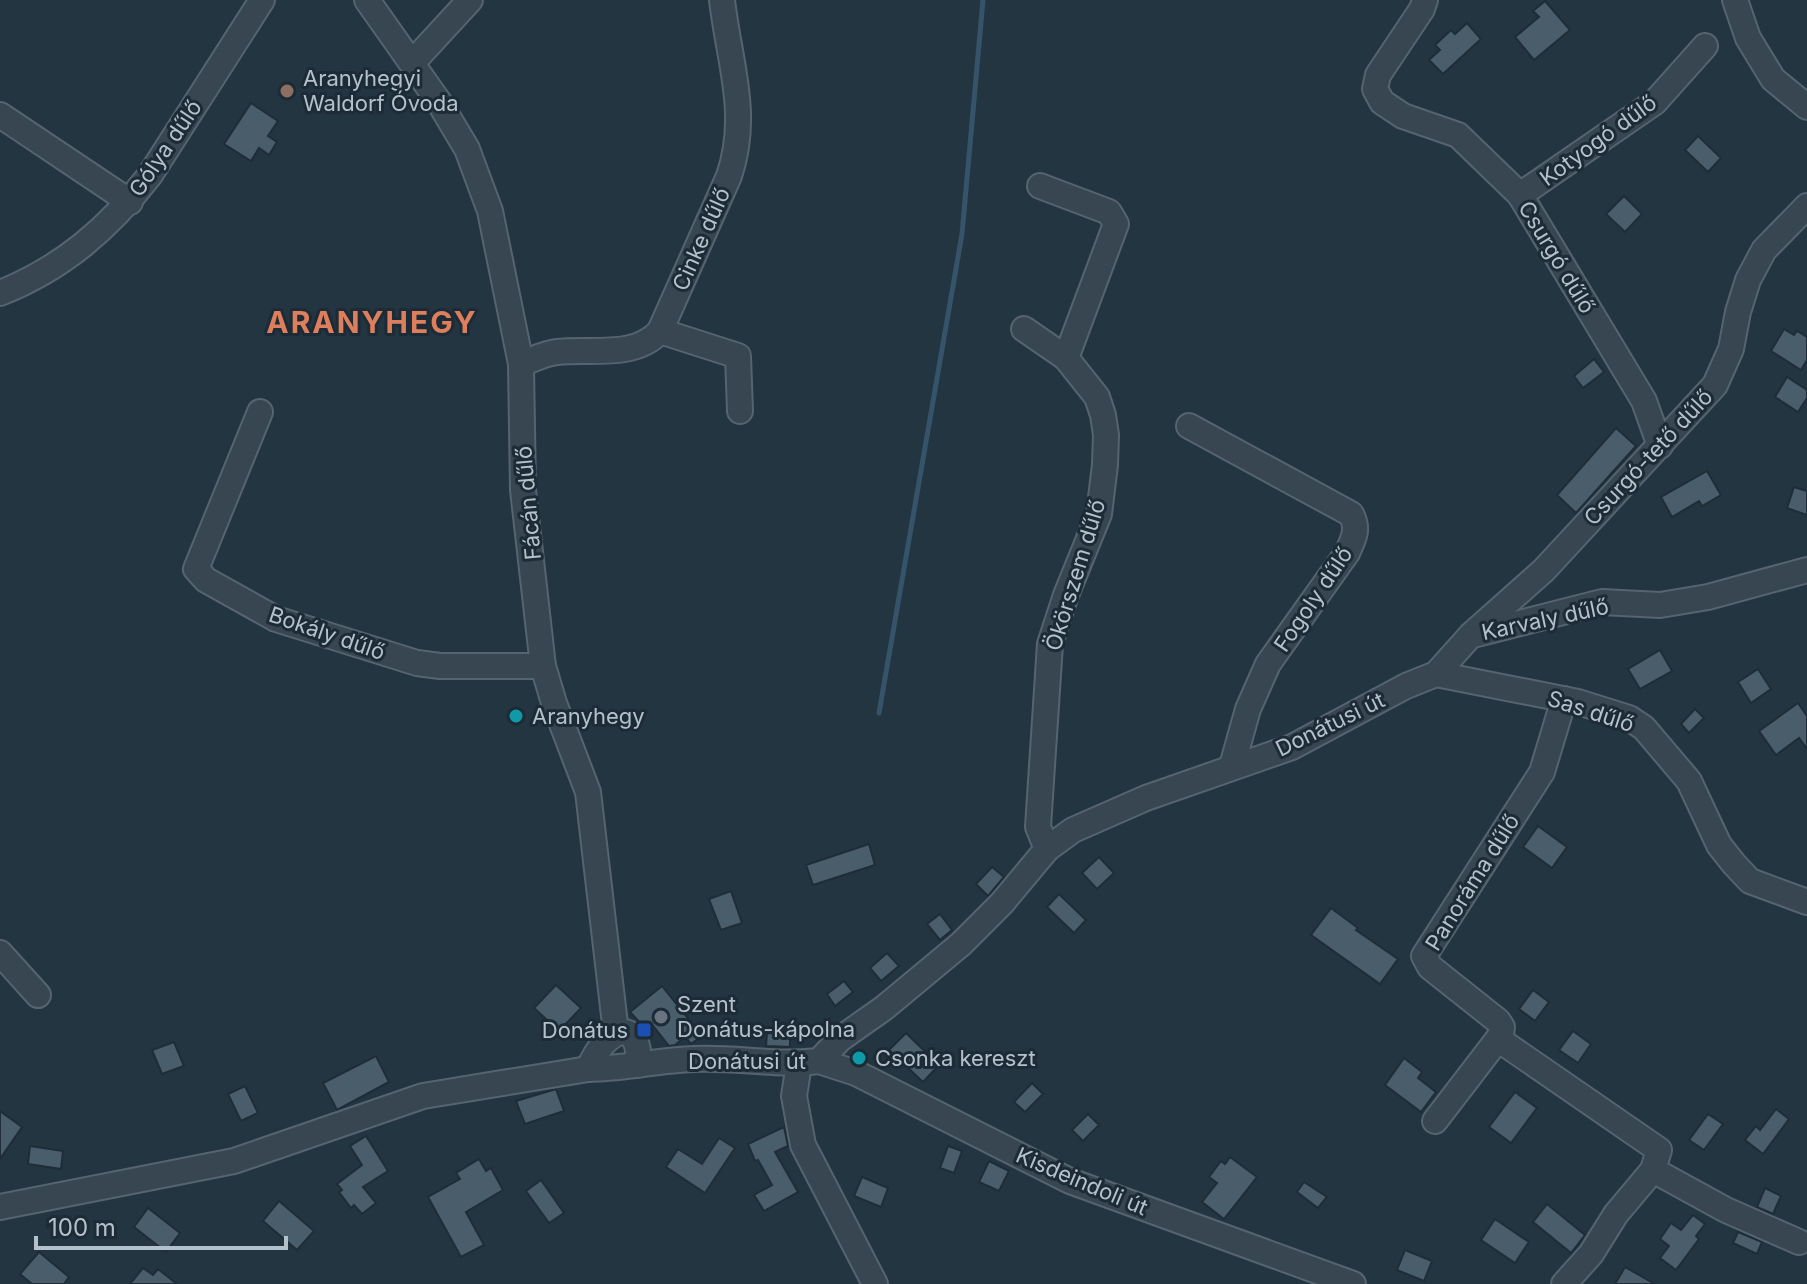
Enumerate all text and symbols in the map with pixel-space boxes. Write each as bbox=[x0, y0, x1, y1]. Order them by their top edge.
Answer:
place label: Aranyhegyi Waldorf Óvoda bbox=[303, 65, 459, 116]
marker: Aranyhegyi Waldorf Óvoda bbox=[278, 82, 296, 100]
street label: Kotyogó dűlő bbox=[1535, 89, 1661, 191]
street label: Gólya dűlő bbox=[123, 95, 207, 201]
street label: Cinke dűlő bbox=[667, 183, 735, 295]
street label: Csurgó dűlő bbox=[1513, 196, 1601, 318]
district label: ARANYHEGY bbox=[266, 304, 478, 340]
street label: Csurgó-tető dűlő bbox=[1578, 384, 1718, 530]
street label: Fácán dűlő bbox=[510, 445, 546, 561]
street label: Ökörszem dűlő bbox=[1040, 496, 1110, 654]
street label: Fogoly dűlő bbox=[1268, 542, 1358, 656]
street label: Karvaly dűlő bbox=[1479, 593, 1611, 645]
street label: Bokály dűlő bbox=[266, 601, 388, 665]
street label: Sas dűlő bbox=[1545, 685, 1637, 737]
street label: Donátusi út bbox=[1271, 686, 1389, 762]
place label: Aranyhegy bbox=[532, 703, 645, 729]
marker: Aranyhegy bbox=[507, 707, 525, 725]
street label: Panoráma dűlő bbox=[1420, 809, 1524, 955]
place label: Szent Donátus-kápolna bbox=[677, 991, 855, 1042]
marker: Szent Donátus-kápolna bbox=[652, 1008, 670, 1026]
place label: Donátus bbox=[542, 1017, 628, 1043]
marker: Donátus bbox=[635, 1021, 653, 1039]
place label: Csonka kereszt bbox=[875, 1045, 1036, 1071]
street label: Donátusi út bbox=[688, 1048, 806, 1074]
marker: Csonka kereszt bbox=[850, 1049, 868, 1067]
street label: Kisdeindoli út bbox=[1012, 1142, 1152, 1220]
scale bar bbox=[36, 1200, 286, 1250]
text: 100 m bbox=[48, 1213, 116, 1242]

